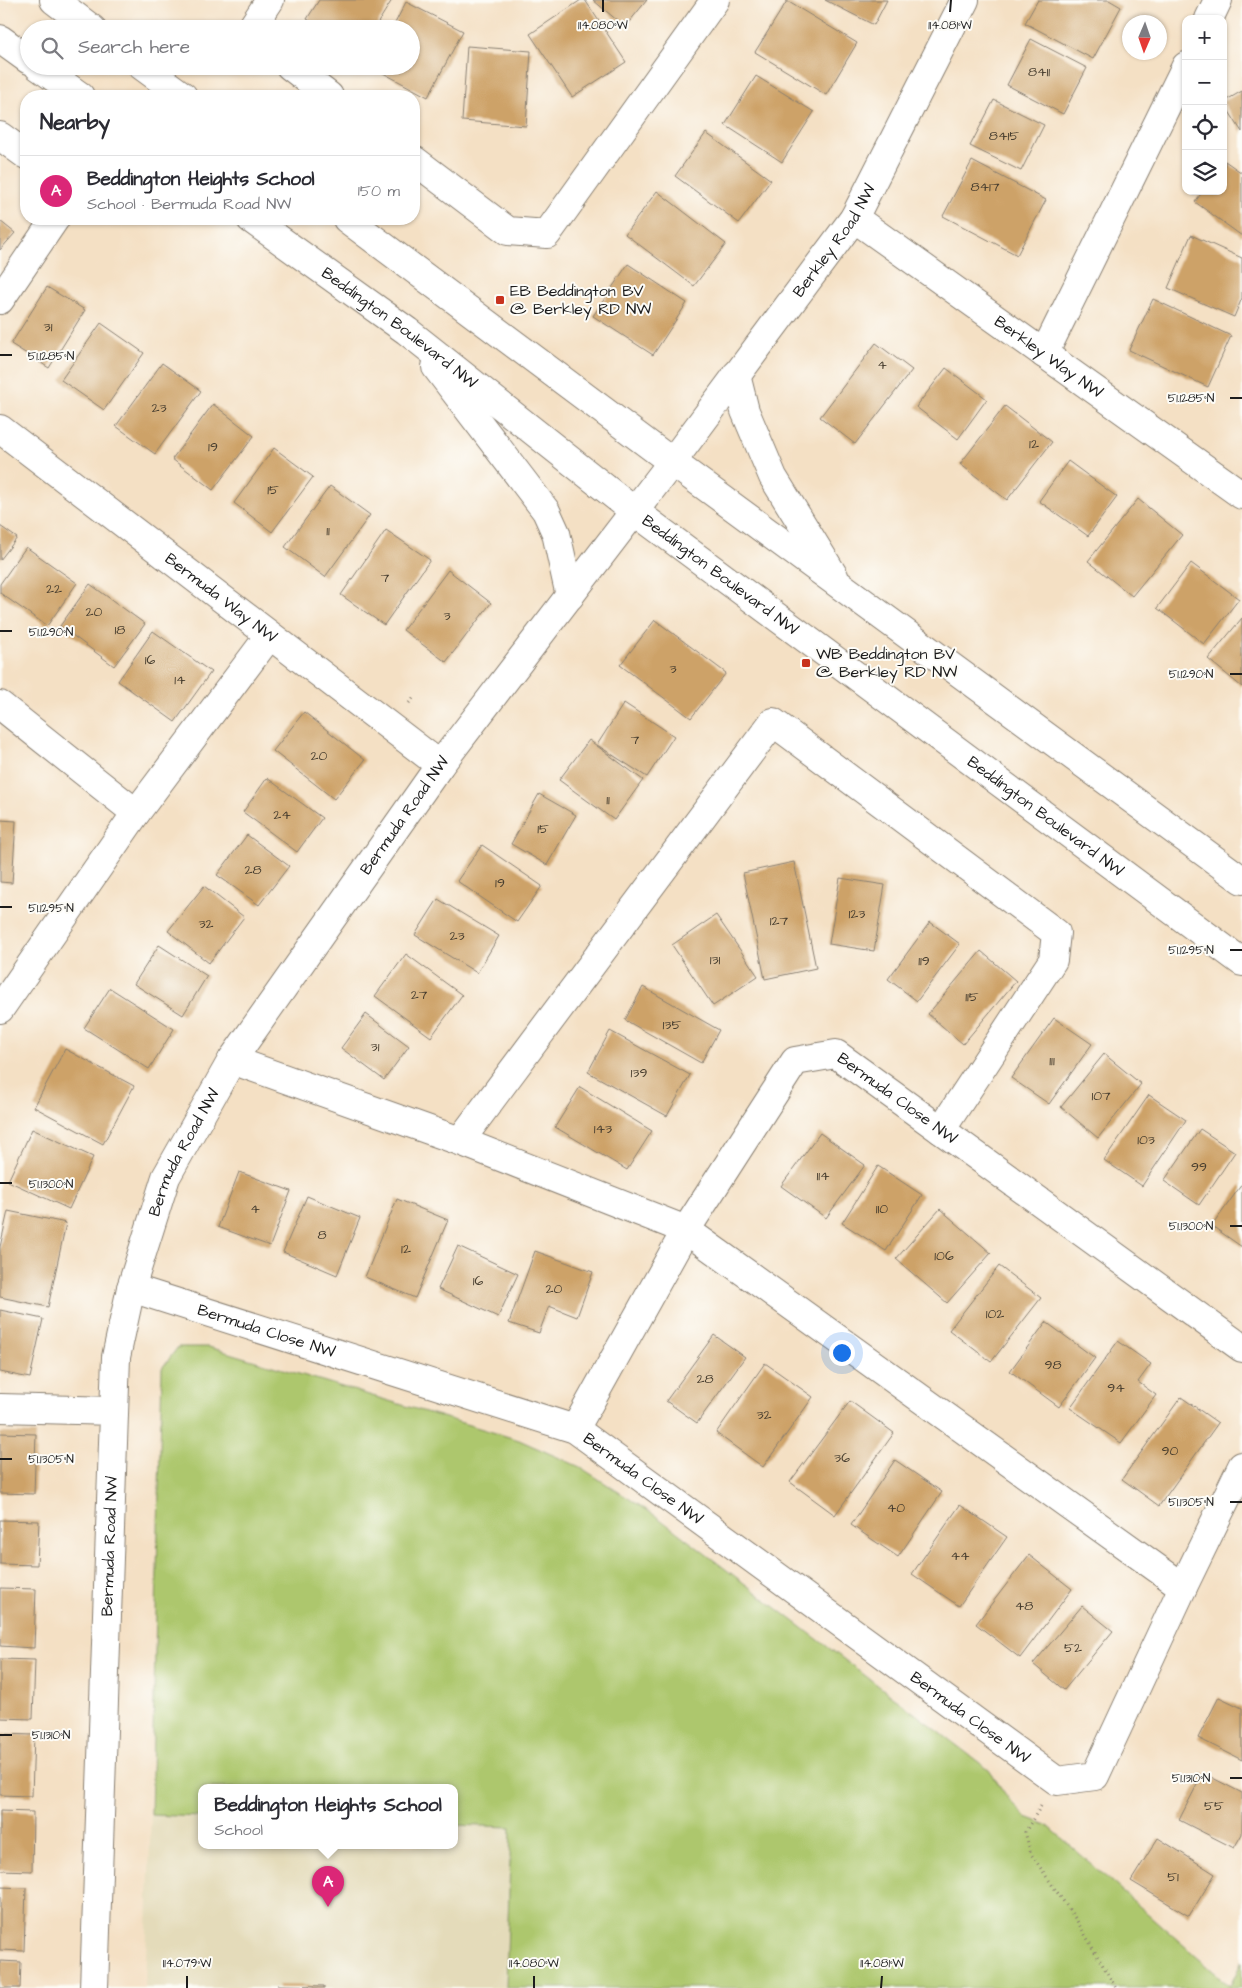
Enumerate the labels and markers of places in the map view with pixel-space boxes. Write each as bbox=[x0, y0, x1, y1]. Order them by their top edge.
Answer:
place label: EB Beddington BV @ Berkley RD NW bbox=[510, 280, 651, 321]
marker: EB Beddington BV @ Berkley RD NW bbox=[494, 294, 506, 306]
place label: WB Beddington BV @ Berkley RD NW bbox=[816, 643, 957, 684]
marker: WB Beddington BV @ Berkley RD NW bbox=[800, 657, 812, 669]
pin: A bbox=[312, 1866, 344, 1907]

